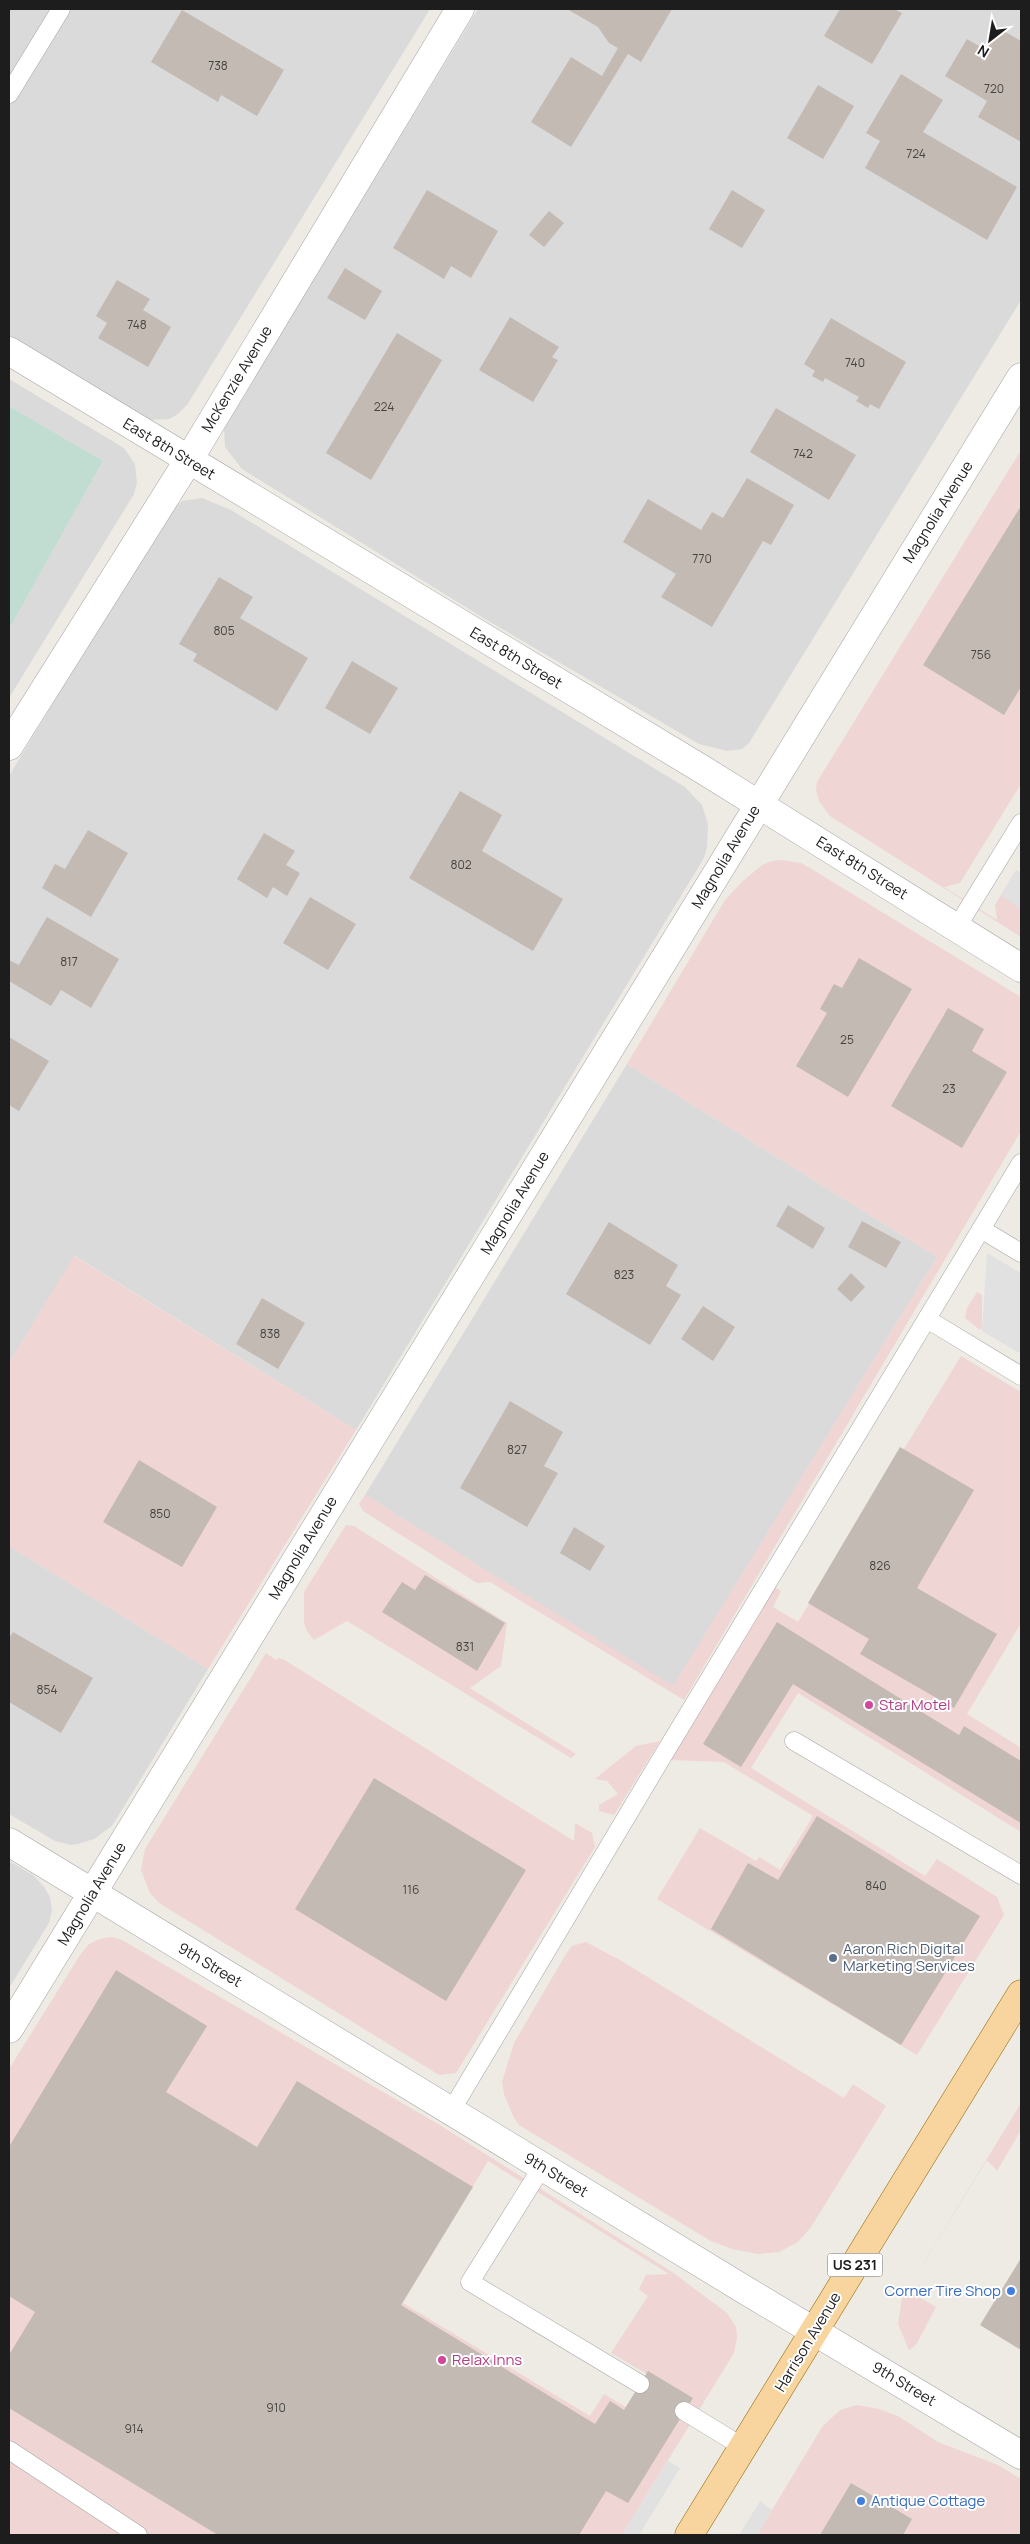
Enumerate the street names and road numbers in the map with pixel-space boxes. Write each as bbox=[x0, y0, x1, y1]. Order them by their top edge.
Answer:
street label: McKenzie Avenue bbox=[196, 321, 277, 436]
street label: East 8th Street bbox=[119, 413, 219, 484]
street label: Magnolia Avenue bbox=[898, 456, 978, 567]
street label: East 8th Street bbox=[466, 622, 566, 693]
street label: Magnolia Avenue bbox=[686, 801, 765, 912]
street label: East 8th Street bbox=[812, 831, 912, 904]
street label: Magnolia Avenue bbox=[475, 1147, 554, 1258]
street label: Magnolia Avenue bbox=[263, 1492, 342, 1603]
street label: Magnolia Avenue bbox=[52, 1838, 131, 1949]
street label: 9th Street bbox=[174, 1937, 246, 1992]
street label: 9th Street bbox=[520, 2147, 592, 2202]
road number: US 231 bbox=[828, 2254, 882, 2276]
street label: Harrison Avenue bbox=[769, 2288, 846, 2396]
street label: 9th Street bbox=[868, 2356, 940, 2411]

